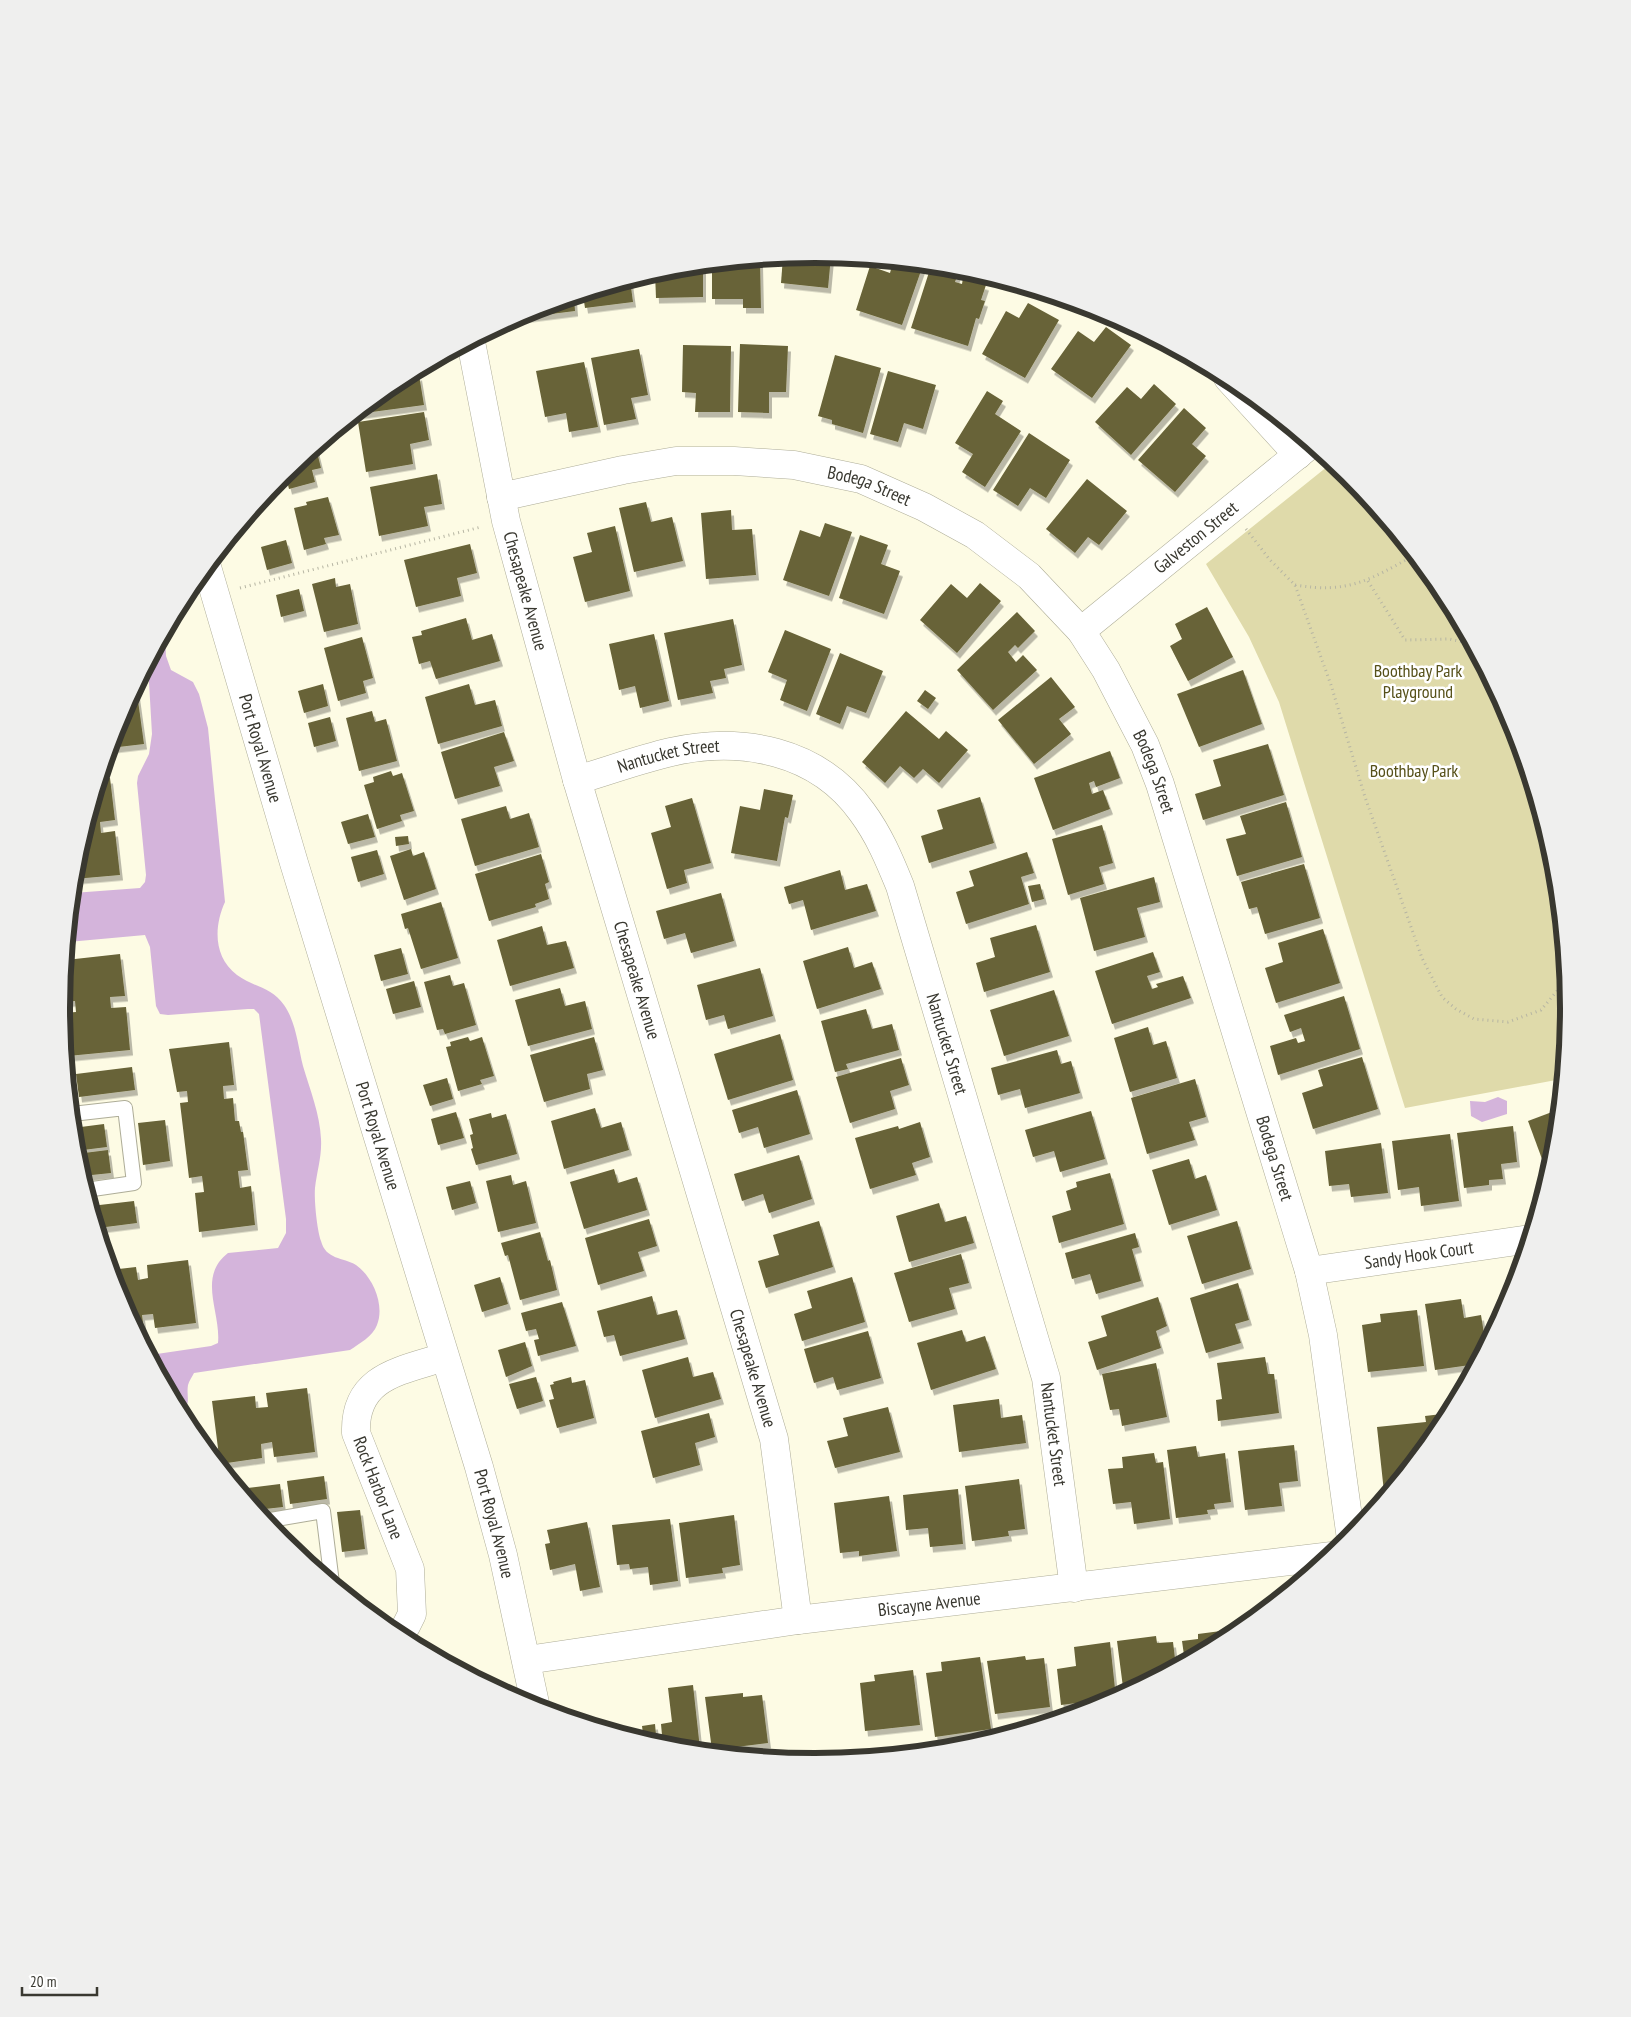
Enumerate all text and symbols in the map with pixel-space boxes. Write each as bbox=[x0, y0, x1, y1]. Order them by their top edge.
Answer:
street label: Bodega Street bbox=[825, 460, 915, 511]
street label: Galveston Street bbox=[1149, 496, 1243, 578]
street label: Chesapeake Avenue bbox=[498, 529, 553, 653]
park label: Boothbay Park Playground bbox=[1374, 659, 1462, 703]
street label: Port Royal Avenue bbox=[234, 691, 288, 805]
street label: Bodega Street bbox=[1128, 726, 1180, 816]
street label: Nantucket Street bbox=[614, 734, 720, 778]
park label: Boothbay Park bbox=[1370, 759, 1458, 782]
street label: Chesapeake Avenue bbox=[609, 918, 666, 1042]
street label: Nantucket Street bbox=[922, 991, 973, 1097]
street label: Port Royal Avenue bbox=[351, 1079, 406, 1193]
street label: Bodega Street bbox=[1251, 1113, 1299, 1203]
street label: Sandy Hook Court bbox=[1363, 1235, 1475, 1274]
street label: Chesapeake Avenue bbox=[725, 1306, 782, 1430]
street label: Nantucket Street bbox=[1036, 1381, 1072, 1487]
street label: Rock Harbor Lane bbox=[348, 1433, 409, 1543]
street label: Port Royal Avenue bbox=[469, 1466, 520, 1580]
street label: Biscayne Avenue bbox=[877, 1586, 982, 1621]
scale bar bbox=[22, 1964, 98, 1996]
text: 20 m bbox=[30, 1972, 56, 1991]

